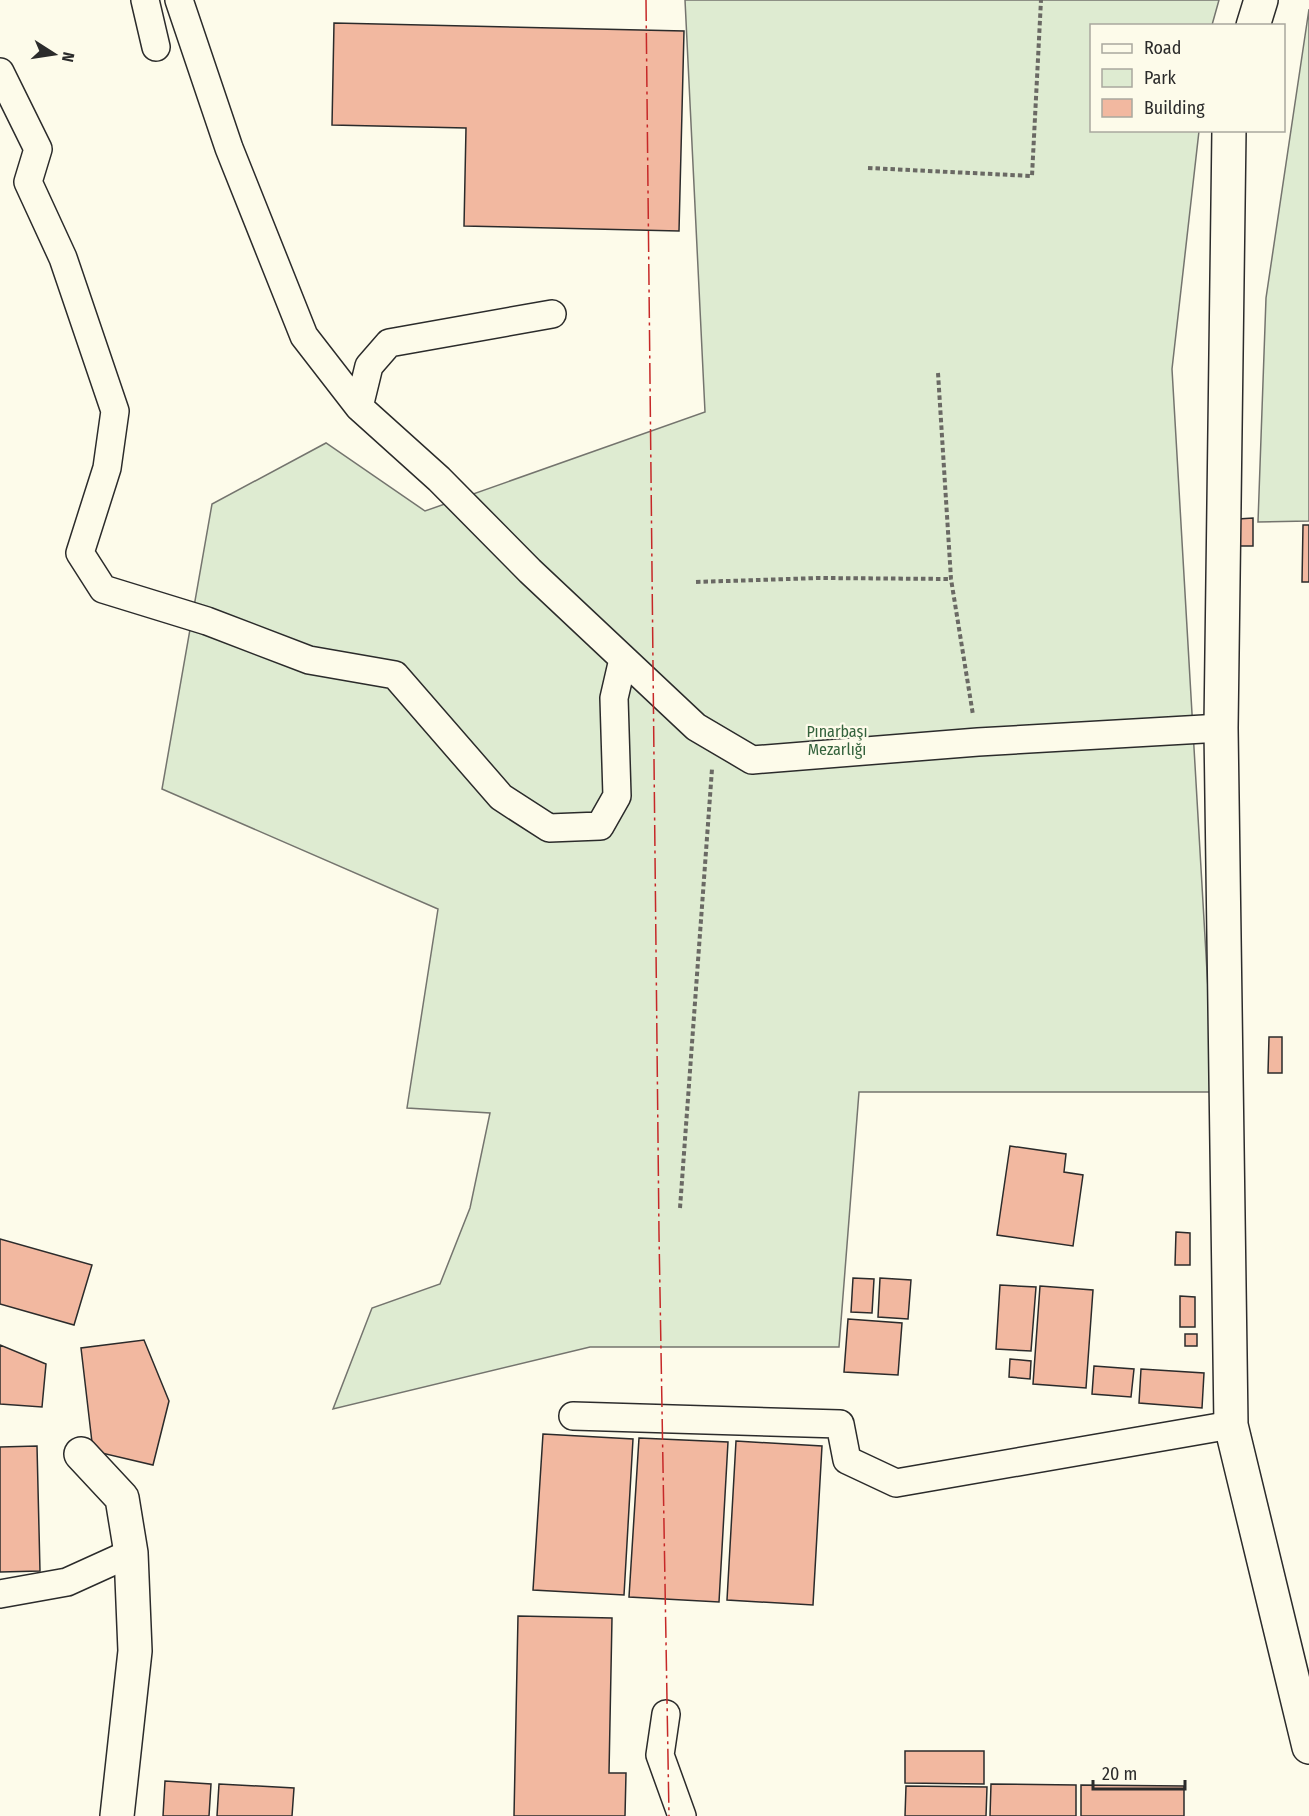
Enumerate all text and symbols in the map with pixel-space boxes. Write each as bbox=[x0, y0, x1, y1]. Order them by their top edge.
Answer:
north arrow bbox=[24, 24, 84, 84]
legend bbox=[1090, 24, 1285, 132]
text: Road bbox=[1144, 37, 1181, 59]
text: N bbox=[58, 50, 78, 64]
text: Park bbox=[1144, 67, 1177, 89]
text: Building bbox=[1144, 97, 1205, 119]
park label: Pınarbaşı Mezarlığı bbox=[807, 722, 867, 759]
scale bar bbox=[1093, 1753, 1184, 1791]
text: 20 m bbox=[1102, 1763, 1137, 1785]

